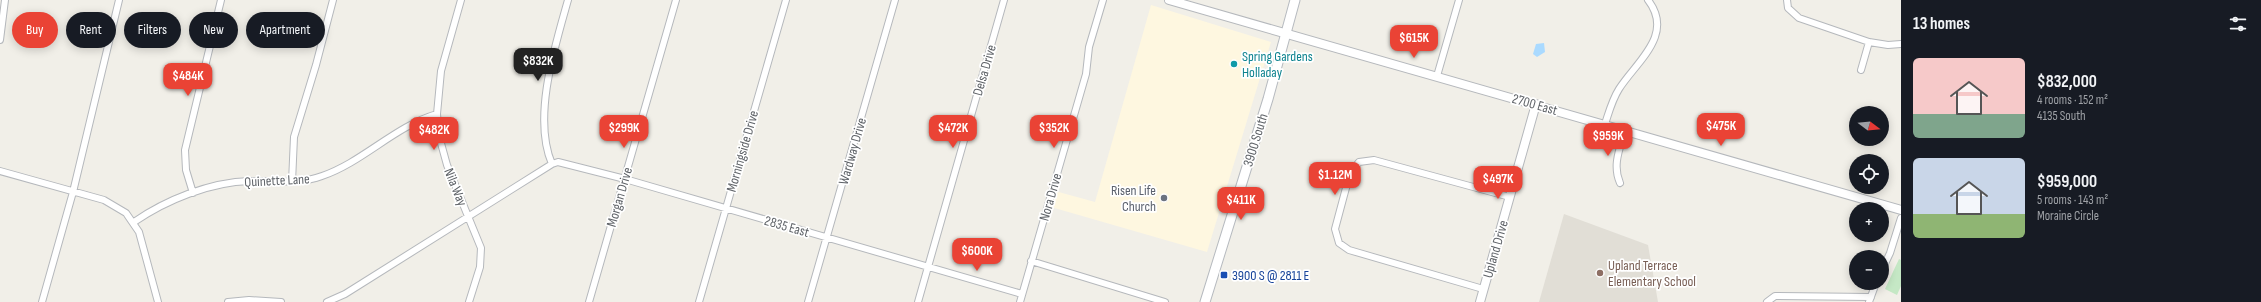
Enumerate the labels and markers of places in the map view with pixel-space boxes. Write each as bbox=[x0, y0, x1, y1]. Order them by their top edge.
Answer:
pin: $615K bbox=[1386, 25, 1442, 59]
pin: $832K bbox=[510, 48, 566, 82]
place label: Spring Gardens Holladay bbox=[1242, 48, 1313, 81]
marker: Spring Gardens Holladay bbox=[1229, 59, 1239, 69]
pin: $484K bbox=[160, 63, 216, 97]
pin: $475K bbox=[1693, 113, 1749, 147]
pin: $299K bbox=[596, 115, 652, 149]
pin: $472K bbox=[925, 115, 981, 149]
pin: $352K bbox=[1026, 115, 1082, 149]
pin: $482K bbox=[406, 117, 462, 151]
pin: $959K bbox=[1580, 123, 1636, 157]
pin: $1.12M bbox=[1302, 162, 1368, 196]
pin: $497K bbox=[1470, 166, 1526, 200]
place label: Risen Life Church bbox=[1111, 182, 1156, 215]
pin: $411K bbox=[1213, 187, 1269, 221]
marker: Risen Life Church bbox=[1159, 193, 1169, 203]
pin: $600K bbox=[949, 238, 1005, 272]
place label: Upland Terrace Elementary School bbox=[1608, 257, 1696, 290]
place label: 3900 S @ 2811 E bbox=[1232, 267, 1310, 284]
marker: Upland Terrace Elementary School bbox=[1595, 268, 1605, 278]
marker: 3900 S @ 2811 E bbox=[1219, 270, 1229, 280]

